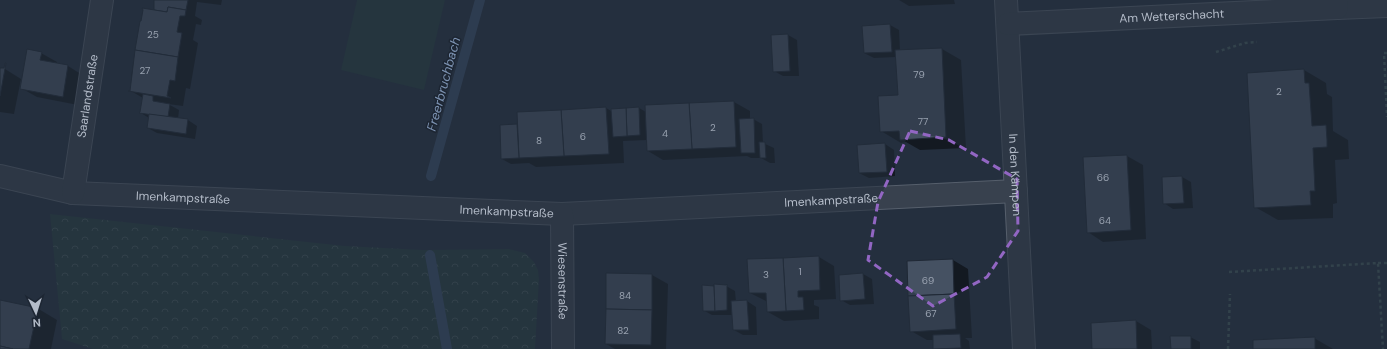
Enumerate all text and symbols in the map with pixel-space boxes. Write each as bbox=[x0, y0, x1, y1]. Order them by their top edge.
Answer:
street label: Am Wetterschacht bbox=[1119, 5, 1225, 27]
house number: 25 bbox=[147, 28, 159, 41]
water label: Freerbruchbach bbox=[423, 35, 464, 133]
street label: Saarlandstraße bbox=[73, 53, 102, 139]
house number: 27 bbox=[140, 64, 150, 77]
house number: 79 bbox=[913, 68, 925, 81]
house number: 2 bbox=[1276, 85, 1282, 98]
house number: 77 bbox=[918, 115, 928, 128]
house number: 2 bbox=[710, 121, 716, 134]
house number: 4 bbox=[662, 127, 668, 140]
house number: 6 bbox=[580, 130, 586, 143]
street label: In den Kämpen bbox=[1005, 133, 1025, 217]
house number: 8 bbox=[536, 134, 542, 147]
house number: 66 bbox=[1097, 171, 1109, 184]
street label: Imenkampstraße bbox=[136, 188, 230, 208]
street label: Imenkampstraße bbox=[784, 190, 879, 211]
street label: Imenkampstraße bbox=[459, 202, 554, 222]
house number: 64 bbox=[1099, 214, 1111, 227]
street label: Wiesenstraße bbox=[554, 242, 571, 320]
house number: 1 bbox=[798, 265, 802, 278]
house number: 3 bbox=[763, 268, 769, 281]
house number: 69 bbox=[922, 274, 934, 287]
house number: 84 bbox=[619, 289, 631, 302]
north arrow bbox=[16, 293, 56, 333]
house number: 67 bbox=[925, 307, 937, 320]
text: N bbox=[32, 316, 41, 330]
house number: 82 bbox=[617, 324, 629, 337]

